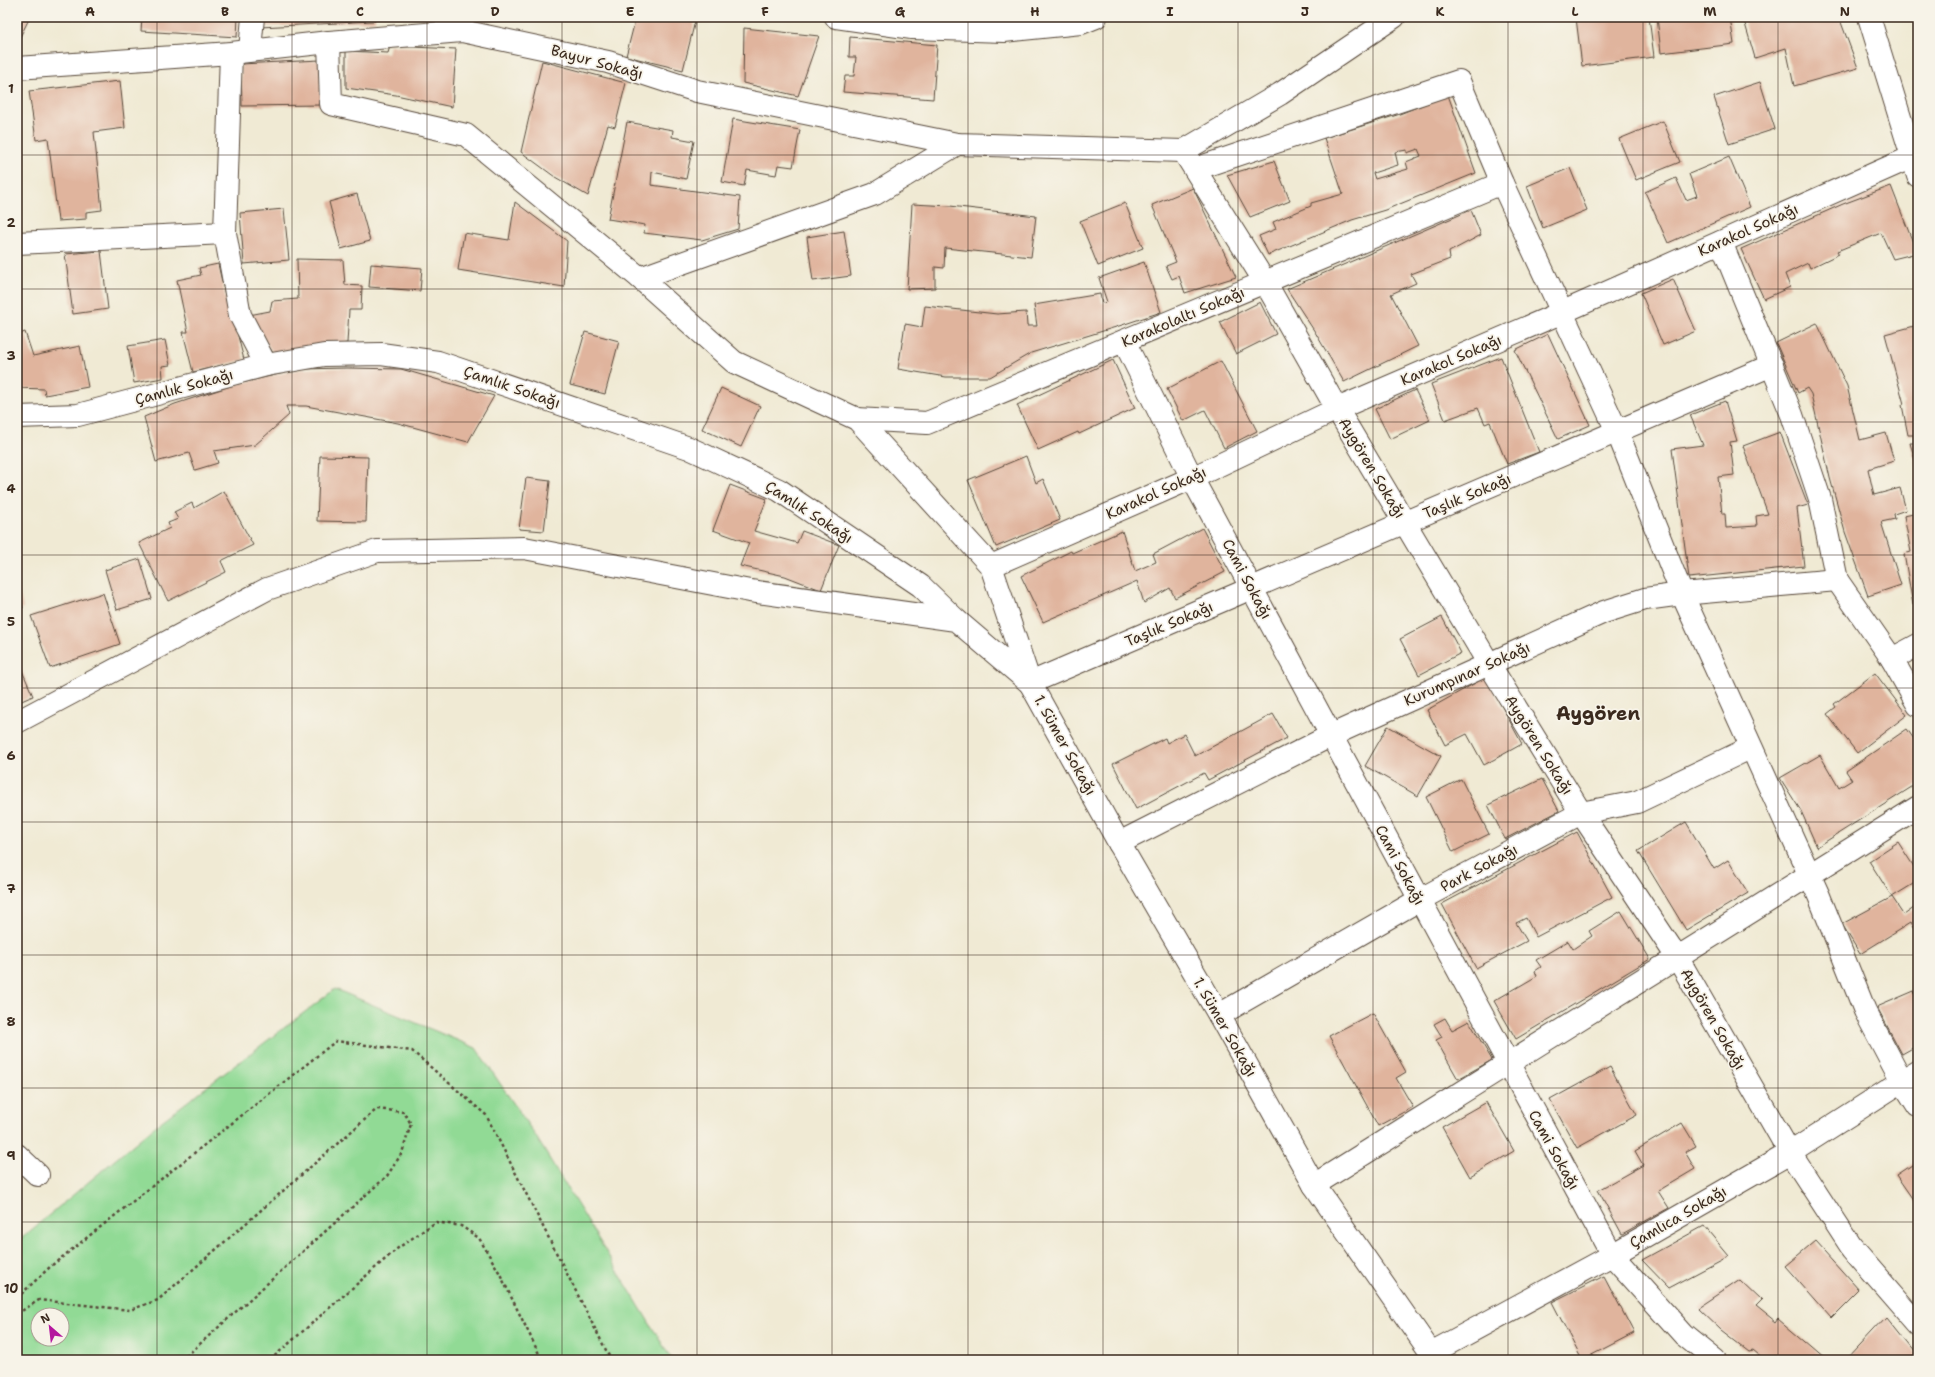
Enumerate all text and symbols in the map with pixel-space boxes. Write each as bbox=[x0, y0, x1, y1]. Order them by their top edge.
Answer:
text: A bbox=[85, 3, 95, 20]
text: B bbox=[221, 3, 229, 20]
text: C bbox=[356, 3, 364, 20]
text: D bbox=[490, 3, 500, 20]
text: E bbox=[626, 3, 635, 20]
text: F bbox=[761, 3, 769, 20]
text: G bbox=[895, 3, 906, 20]
text: H bbox=[1030, 3, 1040, 20]
text: I bbox=[1166, 3, 1174, 20]
text: J bbox=[1301, 3, 1309, 20]
text: K bbox=[1436, 3, 1445, 20]
text: L bbox=[1571, 3, 1579, 20]
text: M bbox=[1703, 3, 1717, 20]
text: N bbox=[1840, 3, 1850, 20]
street label: Bayur Sokağı bbox=[549, 40, 645, 84]
text: 1 bbox=[8, 80, 14, 97]
street label: Karakol Sokağı bbox=[1695, 199, 1801, 261]
text: 2 bbox=[6, 214, 16, 231]
street label: Karakolaltı Sokağı bbox=[1118, 282, 1248, 352]
street label: Karakol Sokağı bbox=[1397, 330, 1505, 390]
text: 3 bbox=[6, 347, 16, 364]
street label: Çamlık Sokağı bbox=[461, 361, 563, 413]
street label: Çamlık Sokağı bbox=[133, 364, 235, 410]
street label: Aygören Sokağı bbox=[1334, 414, 1410, 522]
street label: Karakol Sokağı bbox=[1103, 462, 1209, 524]
street label: Taşlık Sokağı bbox=[1420, 468, 1514, 524]
street label: Çamlık Sokağı bbox=[761, 476, 857, 548]
text: 4 bbox=[6, 480, 16, 497]
street label: Cami Sokağı bbox=[1217, 535, 1277, 623]
street label: Taşlık Sokağı bbox=[1122, 596, 1216, 652]
text: 5 bbox=[7, 613, 15, 630]
street label: Kurumpınar Sokağı bbox=[1401, 637, 1533, 711]
street label: 1. Sümer Sokağı bbox=[1029, 691, 1101, 799]
street label: Aygören Sokağı bbox=[1500, 691, 1578, 799]
district label: Aygören bbox=[1556, 701, 1640, 726]
text: 6 bbox=[6, 747, 16, 764]
street label: Cami Sokağı bbox=[1370, 821, 1430, 909]
street label: Park Sokağı bbox=[1437, 839, 1521, 897]
text: 7 bbox=[6, 880, 16, 897]
street label: Aygören Sokağı bbox=[1676, 965, 1750, 1073]
street label: 1. Sümer Sokağı bbox=[1188, 973, 1262, 1081]
text: 8 bbox=[6, 1013, 16, 1030]
street label: Cami Sokağı bbox=[1524, 1107, 1584, 1193]
text: 9 bbox=[6, 1147, 16, 1164]
street label: Çamlıca Sokağı bbox=[1626, 1181, 1730, 1253]
text: 10 bbox=[4, 1280, 18, 1297]
north arrow bbox=[30, 1307, 70, 1347]
text: N bbox=[38, 1310, 53, 1327]

